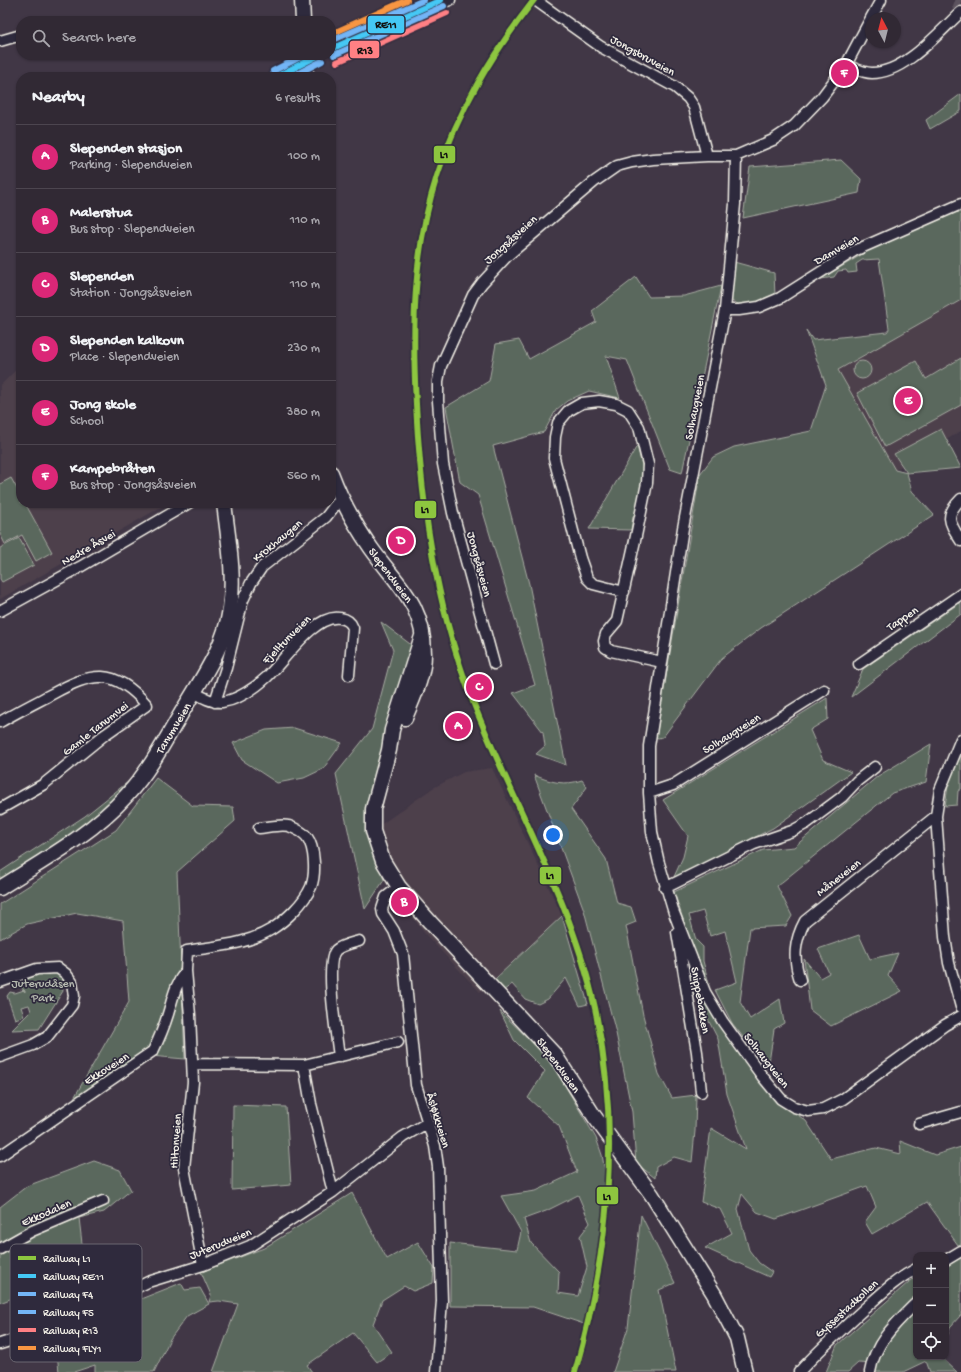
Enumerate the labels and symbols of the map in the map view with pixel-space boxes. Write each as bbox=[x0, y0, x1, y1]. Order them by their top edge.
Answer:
north arrow bbox=[865, 12, 901, 48]
line badge: RE11 bbox=[367, 15, 405, 34]
text: RE11 bbox=[374, 20, 397, 32]
street label: Jongsbruveien bbox=[607, 33, 677, 80]
line badge: R13 bbox=[349, 40, 380, 59]
text: R13 bbox=[356, 46, 373, 58]
pin: F bbox=[831, 58, 857, 88]
line badge: L1 bbox=[433, 145, 456, 164]
text: L1 bbox=[440, 150, 448, 162]
street label: Jongsåsveien bbox=[482, 213, 541, 268]
street label: Damveien bbox=[811, 232, 862, 270]
street label: Solhaugveien bbox=[683, 373, 709, 441]
pin: E bbox=[895, 386, 921, 416]
line badge: L1 bbox=[414, 500, 437, 519]
text: L1 bbox=[421, 505, 429, 517]
street label: Krokhaugen bbox=[251, 517, 306, 566]
pin: D bbox=[388, 526, 414, 556]
street label: Nedre Åsvei bbox=[59, 527, 119, 570]
street label: Jongsåsveien bbox=[463, 531, 494, 599]
street label: Slependveien bbox=[364, 546, 415, 607]
street label: Tappen bbox=[884, 604, 922, 636]
street label: Fjelltunveien bbox=[259, 613, 315, 668]
pin: C bbox=[466, 672, 492, 702]
street label: Gamle Tanumvei bbox=[61, 699, 132, 760]
street label: Tanumveien bbox=[153, 701, 196, 758]
pin: A bbox=[445, 711, 471, 741]
street label: Solhaugveien bbox=[700, 711, 764, 758]
your location bbox=[543, 825, 563, 845]
street label: Måneveien bbox=[814, 857, 865, 900]
line badge: L1 bbox=[539, 866, 562, 885]
text: L1 bbox=[546, 871, 554, 883]
pin: B bbox=[391, 887, 417, 917]
street label: Snippebakken bbox=[686, 966, 712, 1035]
park label: Juterudåsen Park bbox=[12, 978, 75, 1006]
street label: Solhaugveien bbox=[740, 1031, 791, 1092]
street label: Slependveien bbox=[533, 1036, 582, 1097]
street label: Ekkoveien bbox=[82, 1050, 132, 1089]
street label: Åsløkkveien bbox=[422, 1091, 453, 1150]
street label: Hiltonveien bbox=[168, 1113, 186, 1169]
line badge: L1 bbox=[596, 1186, 619, 1205]
text: L1 bbox=[603, 1192, 611, 1204]
street label: Ekkodalen bbox=[20, 1197, 74, 1231]
street label: Juterudveien bbox=[188, 1226, 254, 1264]
legend bbox=[10, 1244, 142, 1362]
text: Railway L1 bbox=[43, 1254, 91, 1266]
text: Railway RE11 bbox=[43, 1272, 104, 1284]
street label: Gyssestadkollen bbox=[813, 1277, 882, 1342]
text: Railway F4 bbox=[43, 1290, 94, 1302]
text: Railway F5 bbox=[43, 1308, 94, 1320]
text: Railway R13 bbox=[43, 1326, 99, 1338]
text: Railway FLY1 bbox=[43, 1344, 102, 1356]

